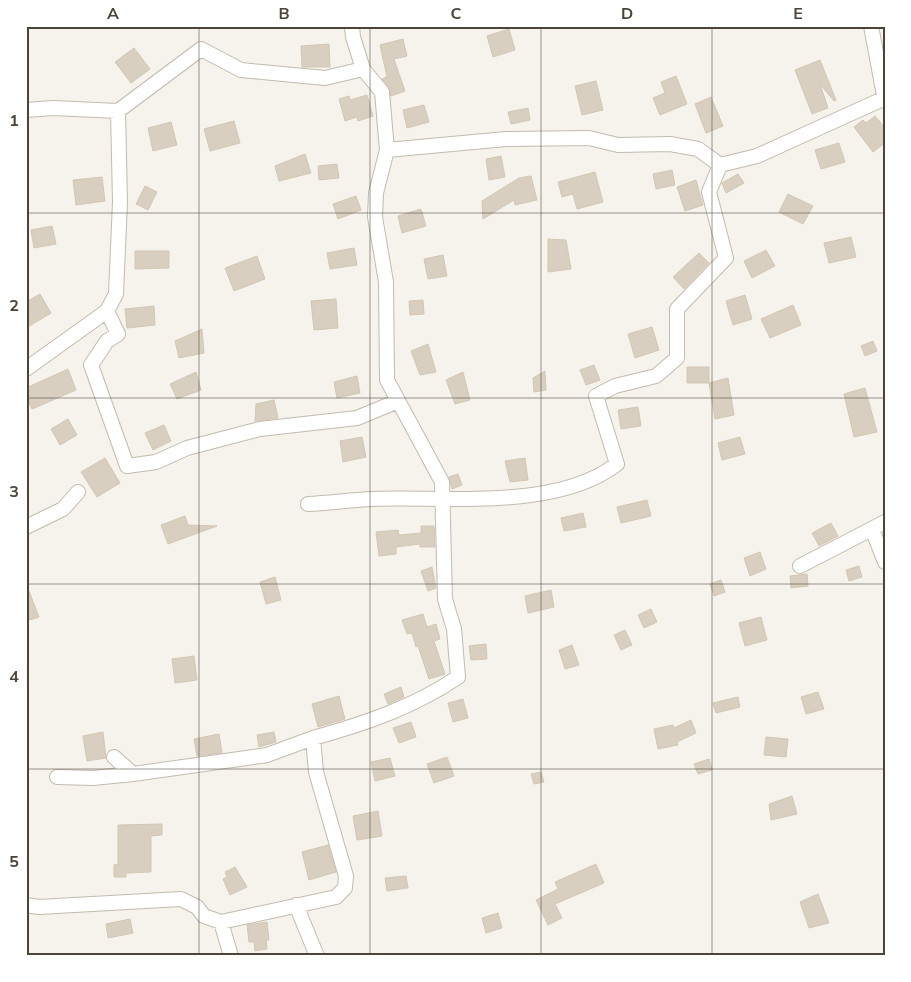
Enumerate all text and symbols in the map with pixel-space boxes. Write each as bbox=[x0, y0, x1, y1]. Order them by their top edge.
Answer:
text: A bbox=[107, 3, 119, 23]
text: B bbox=[278, 3, 290, 23]
text: C bbox=[451, 3, 462, 23]
text: D bbox=[621, 3, 633, 23]
text: E bbox=[793, 3, 803, 23]
text: 1 bbox=[9, 110, 19, 130]
text: 2 bbox=[9, 295, 19, 315]
text: 3 bbox=[9, 481, 19, 501]
text: 4 bbox=[9, 666, 19, 686]
text: 5 bbox=[9, 851, 19, 871]

